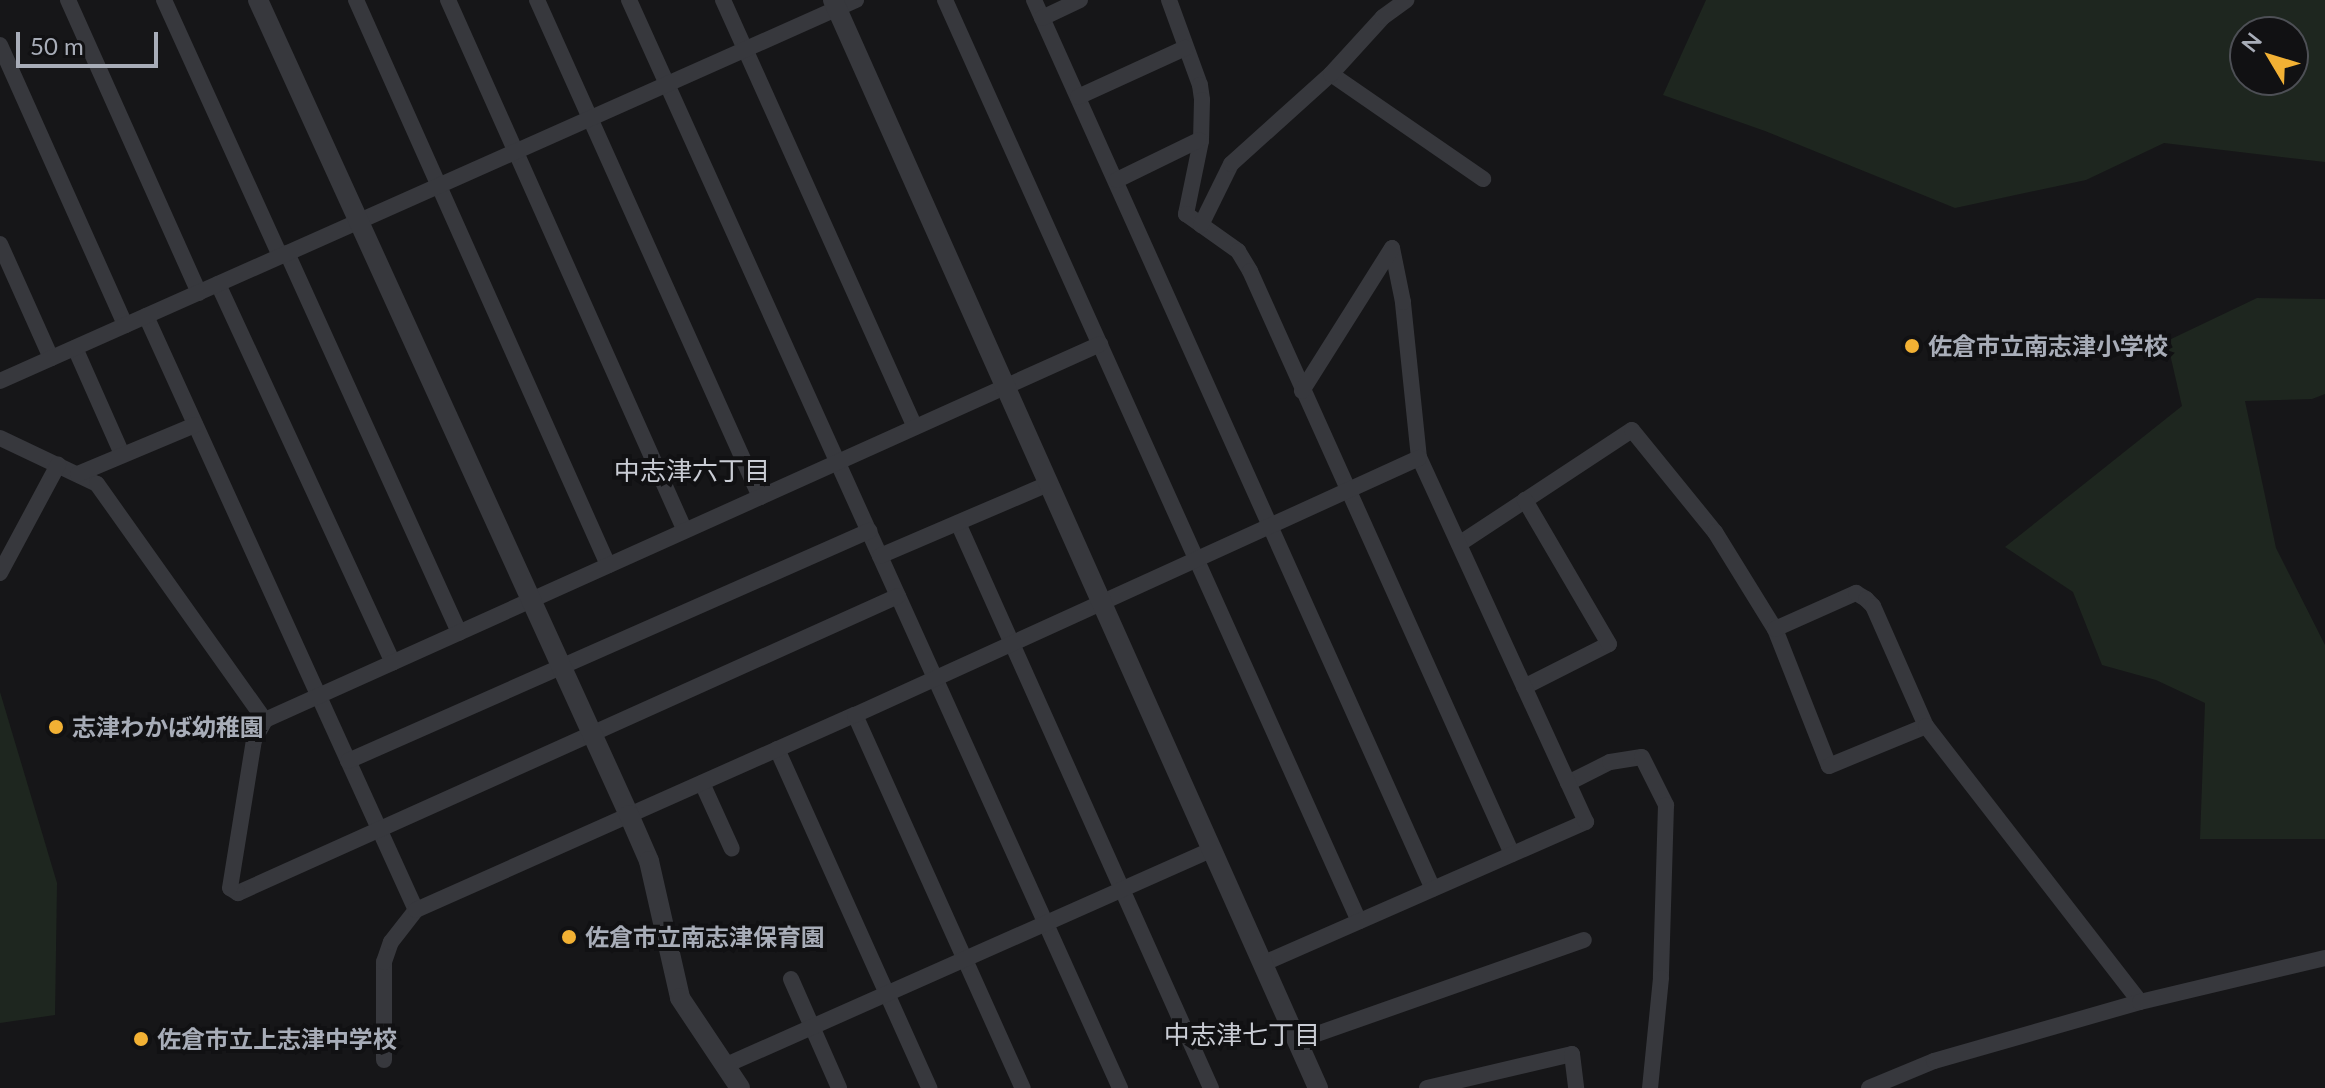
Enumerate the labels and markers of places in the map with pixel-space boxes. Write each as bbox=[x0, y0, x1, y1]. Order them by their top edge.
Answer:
place label: 佐倉市立南志津小学校 bbox=[1928, 332, 2168, 360]
marker: 佐倉市立南志津小学校 bbox=[1903, 337, 1921, 355]
place label: 志津わかば幼稚園 bbox=[72, 713, 264, 741]
marker: 志津わかば幼稚園 bbox=[47, 718, 65, 736]
place label: 佐倉市立南志津保育園 bbox=[585, 923, 825, 951]
marker: 佐倉市立南志津保育園 bbox=[560, 928, 578, 946]
place label: 佐倉市立上志津中学校 bbox=[157, 1025, 397, 1053]
marker: 佐倉市立上志津中学校 bbox=[132, 1030, 150, 1048]

